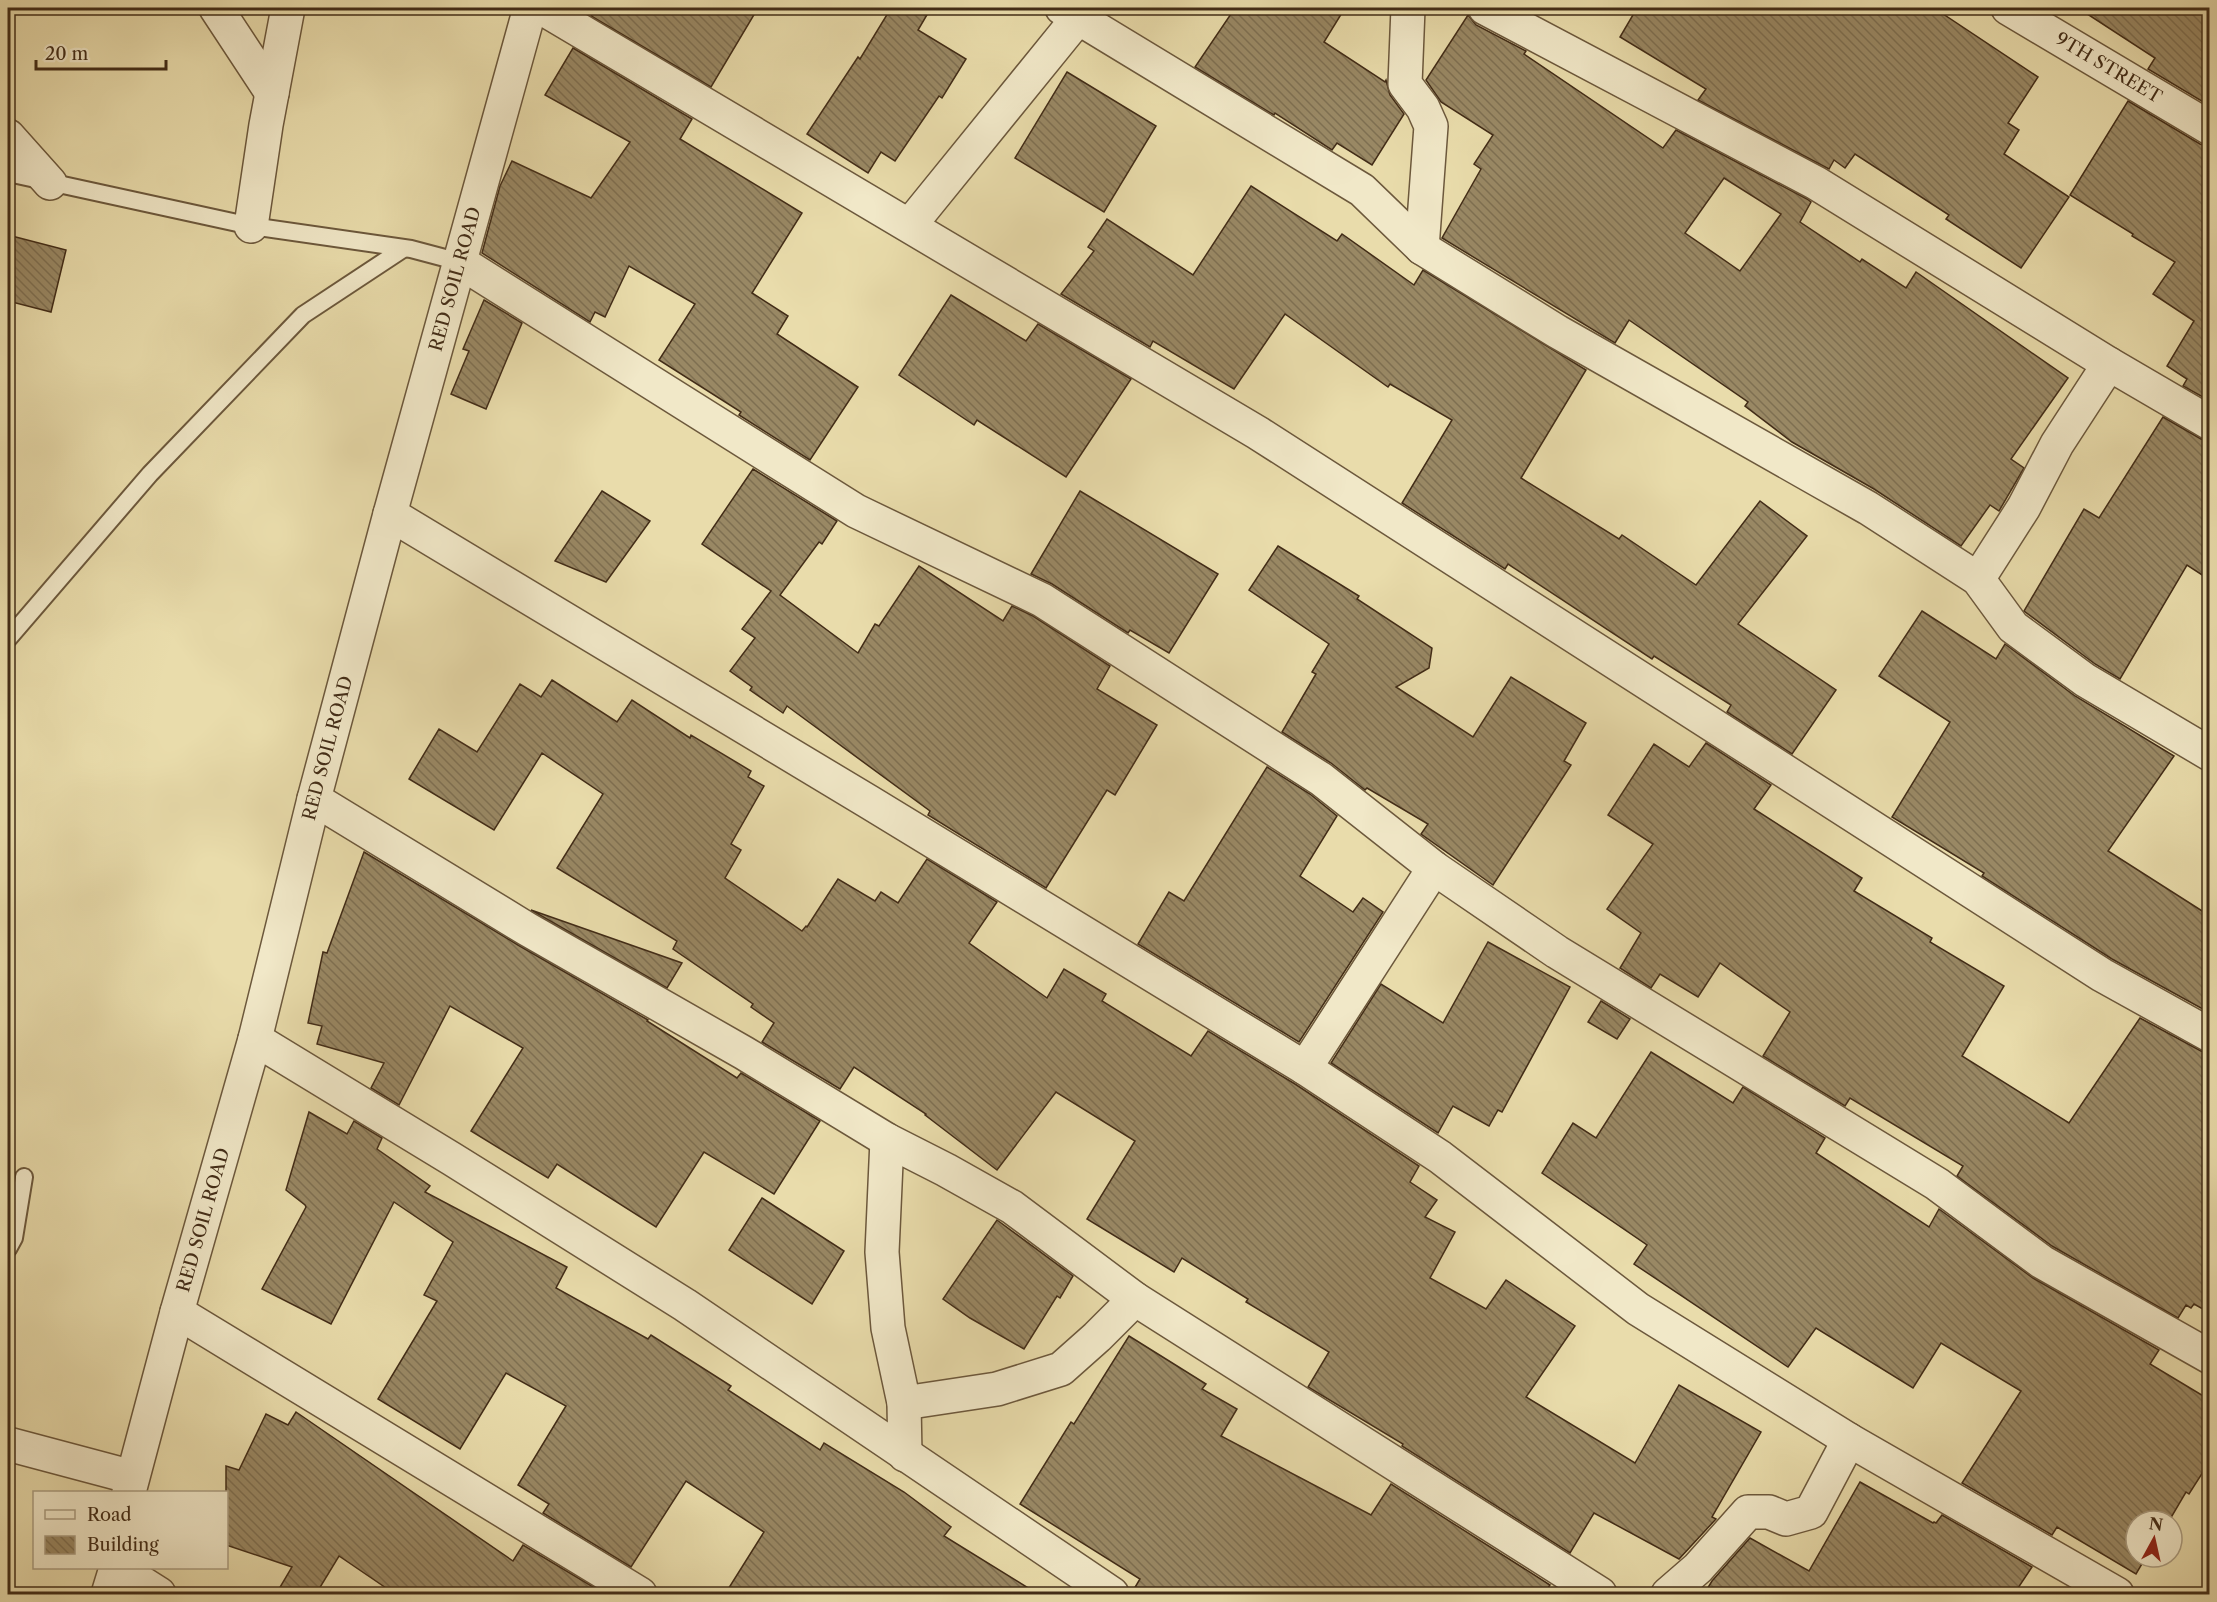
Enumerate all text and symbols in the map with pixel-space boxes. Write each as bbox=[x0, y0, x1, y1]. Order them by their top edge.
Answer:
street label: 9TH STREET bbox=[2051, 28, 2166, 108]
scale bar bbox=[36, 33, 166, 71]
text: 20 m bbox=[45, 43, 89, 65]
street label: RED SOIL ROAD bbox=[425, 204, 485, 354]
street label: RED SOIL ROAD bbox=[298, 673, 357, 823]
street label: RED SOIL ROAD bbox=[172, 1145, 234, 1295]
legend bbox=[33, 1491, 228, 1569]
text: Road bbox=[87, 1504, 132, 1526]
north arrow bbox=[2124, 1509, 2184, 1569]
text: N bbox=[2148, 1513, 2164, 1535]
text: Building bbox=[87, 1534, 159, 1556]

